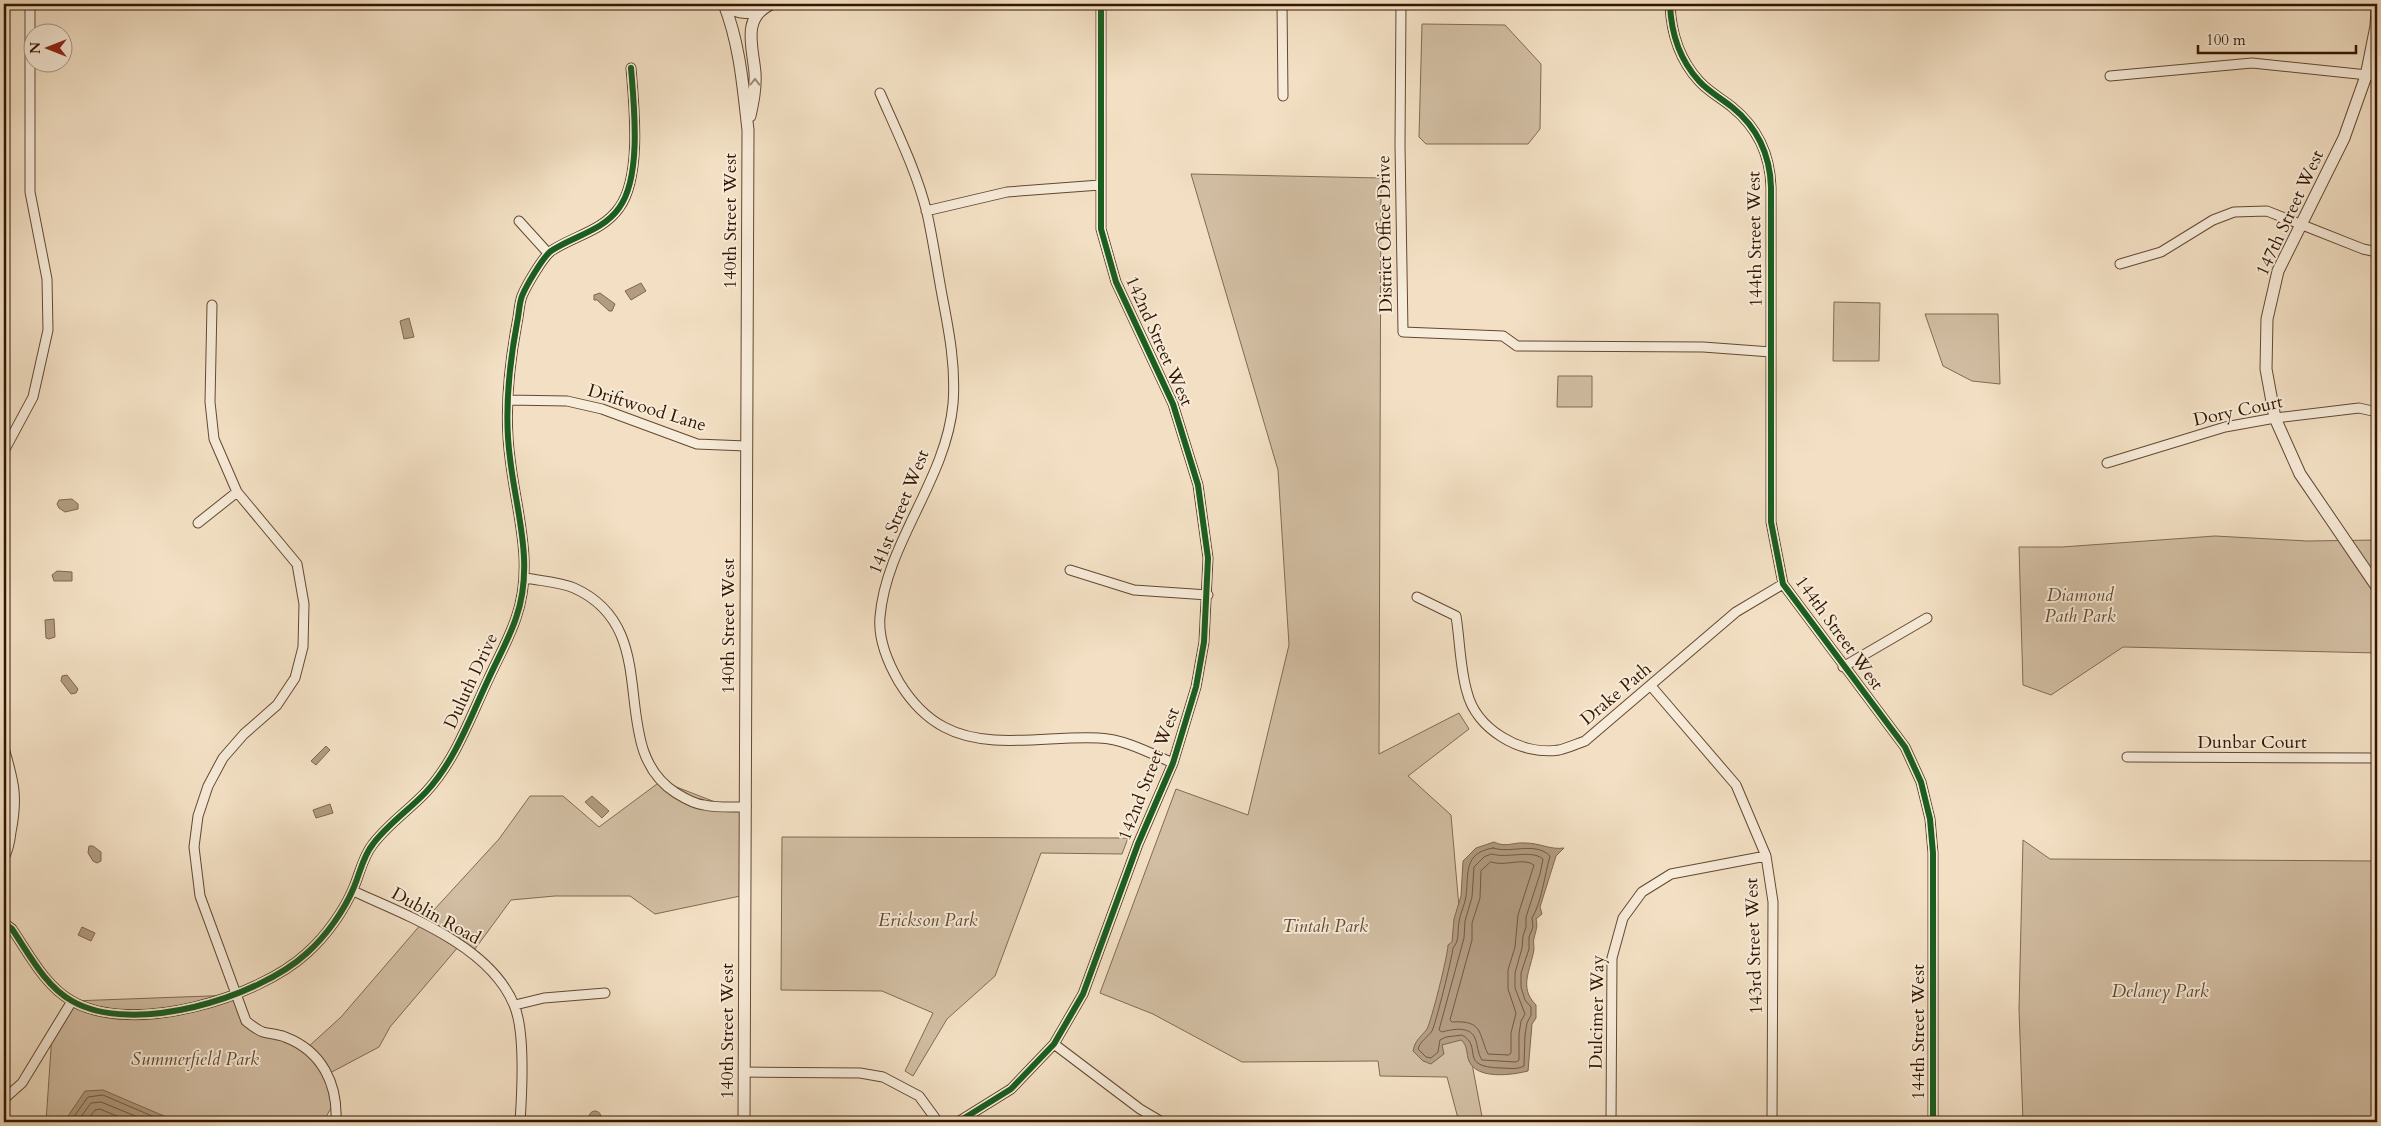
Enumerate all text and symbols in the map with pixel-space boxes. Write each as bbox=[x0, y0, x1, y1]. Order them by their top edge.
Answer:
north arrow bbox=[22, 22, 72, 72]
scale bar bbox=[2198, 22, 2356, 54]
text: 100 m bbox=[2206, 30, 2246, 50]
text: N bbox=[26, 42, 45, 54]
one-way arrow bbox=[750, 78, 760, 86]
street label: 147th Street West bbox=[2250, 146, 2330, 280]
street label: 140th Street West bbox=[718, 153, 743, 289]
street label: District Office Drive bbox=[1371, 155, 1399, 313]
street label: 144th Street West bbox=[1741, 171, 1769, 307]
street label: 142nd Street West bbox=[1119, 272, 1199, 410]
street label: Driftwood Lane bbox=[585, 378, 709, 438]
street label: Dory Court bbox=[2191, 389, 2285, 433]
street label: 141st Street West bbox=[863, 446, 935, 578]
street label: 140th Street West bbox=[716, 558, 741, 694]
street label: 144th Street West bbox=[1789, 571, 1889, 696]
park label: Diamond Path Park bbox=[2044, 583, 2116, 629]
street label: Duluth Drive bbox=[438, 629, 504, 733]
street label: Drake Path bbox=[1575, 657, 1657, 731]
street label: 142nd Street West bbox=[1112, 704, 1186, 844]
street label: Dunbar Court bbox=[2197, 730, 2307, 755]
street label: 143rd Street West bbox=[1739, 877, 1769, 1015]
street label: Dublin Road bbox=[387, 881, 485, 951]
park label: Erickson Park bbox=[878, 908, 978, 933]
park label: Tintah Park bbox=[1282, 914, 1368, 939]
street label: Dulcimer Way bbox=[1584, 954, 1611, 1069]
street label: 140th Street West bbox=[715, 963, 740, 1099]
street label: 144th Street West bbox=[1906, 964, 1931, 1100]
park label: Delaney Park bbox=[2111, 979, 2209, 1004]
park label: Summerfield Park bbox=[131, 1047, 259, 1072]

